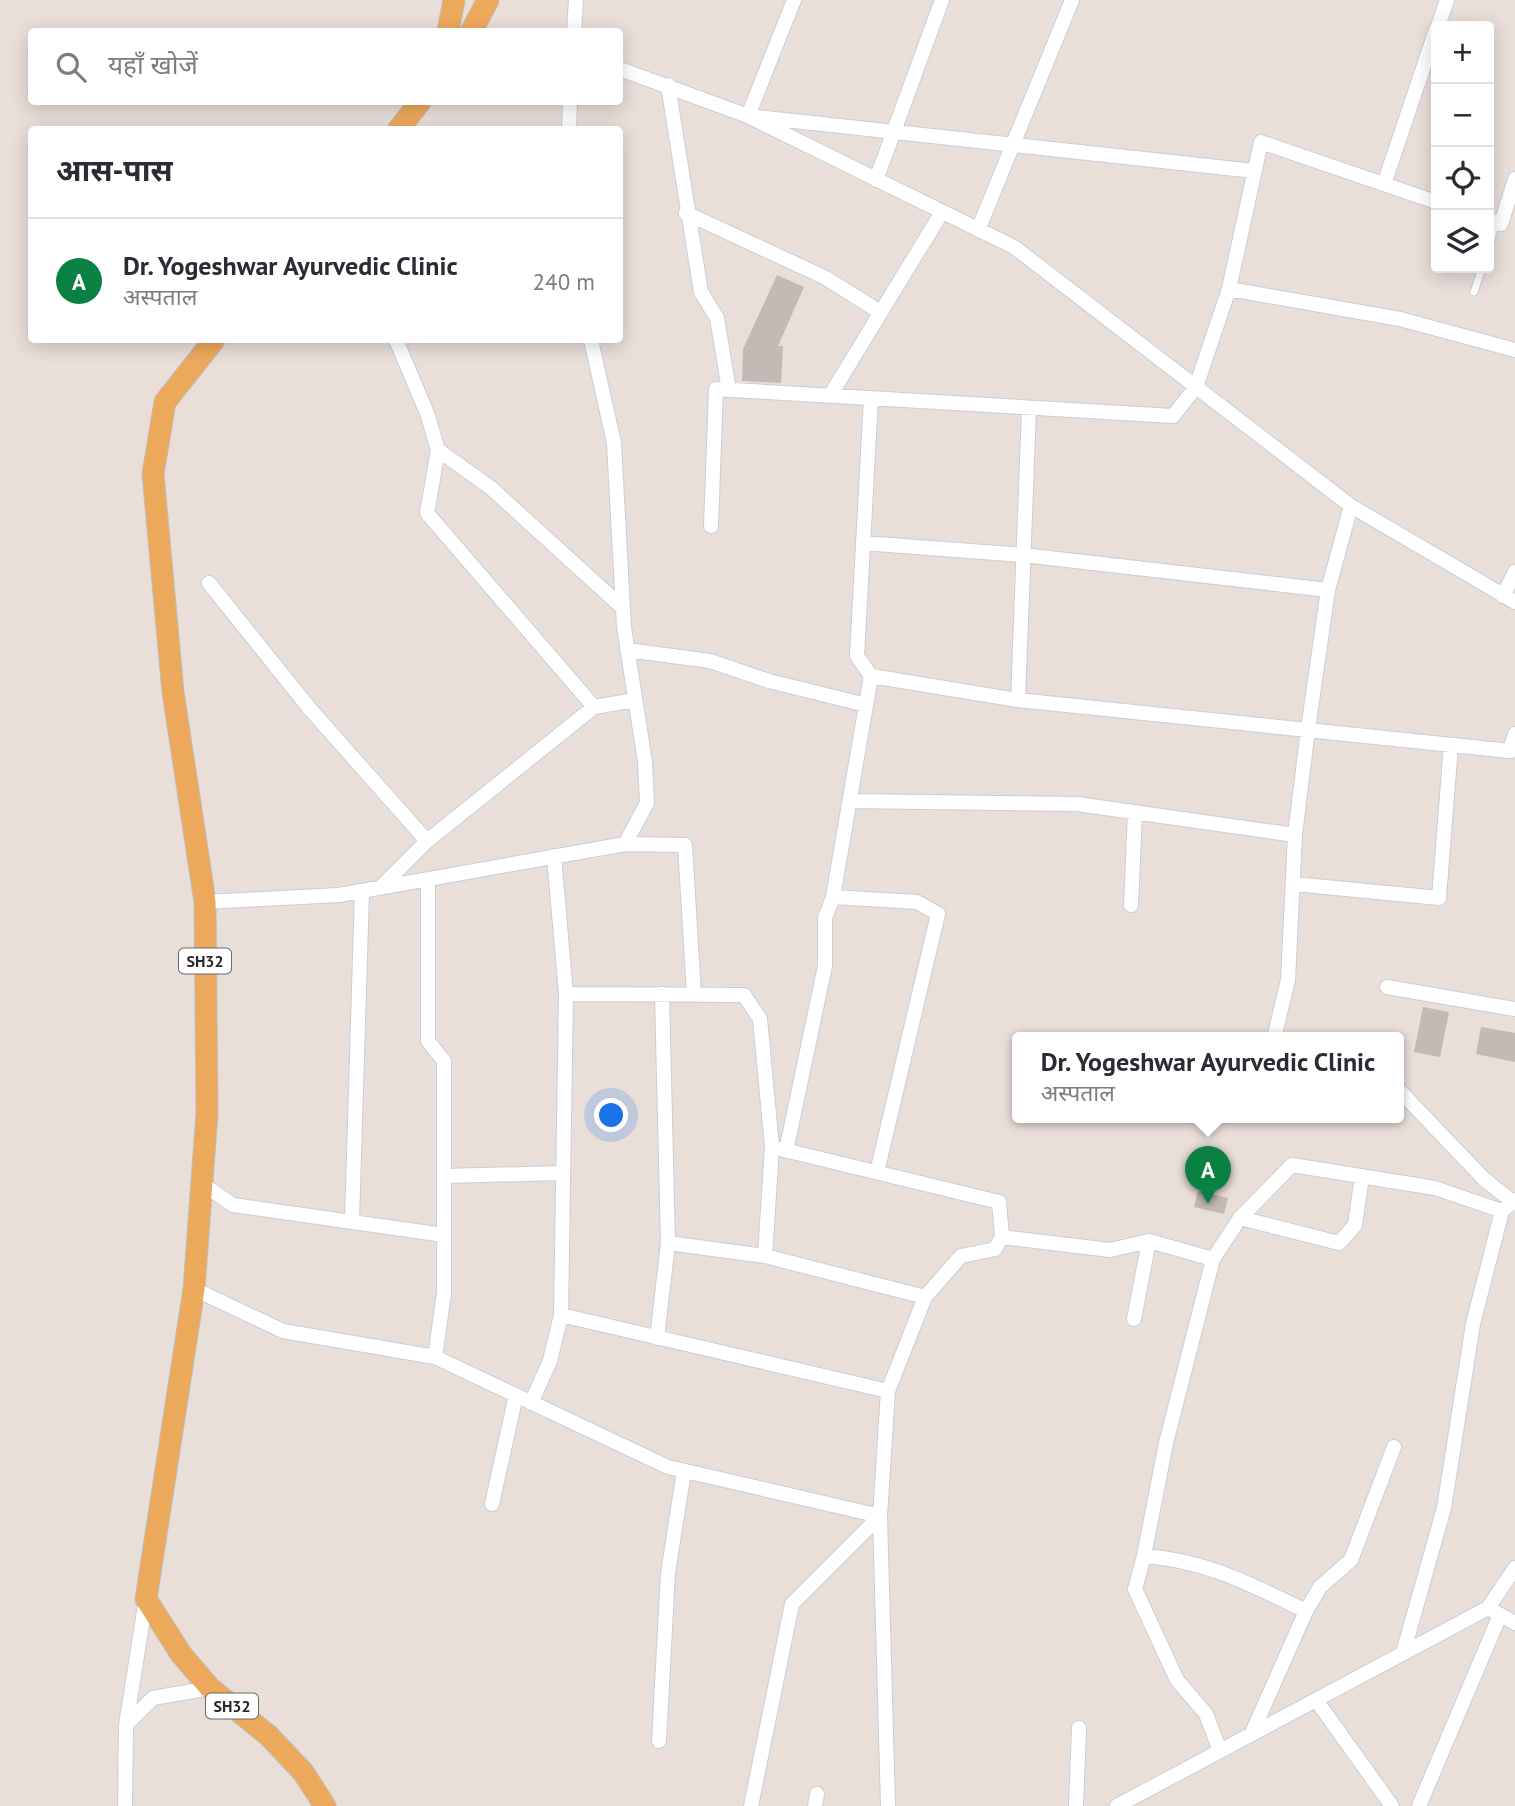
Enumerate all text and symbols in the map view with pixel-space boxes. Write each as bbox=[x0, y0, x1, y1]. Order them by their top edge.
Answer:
map controls bbox=[1431, 21, 1494, 273]
button: + bbox=[1431, 21, 1494, 84]
search box bbox=[28, 28, 623, 105]
icon: search bbox=[52, 48, 90, 86]
text: यहाँ खोजें bbox=[108, 48, 198, 81]
button: − bbox=[1431, 84, 1494, 147]
button: locate bbox=[1431, 147, 1494, 210]
text: आस-पास bbox=[56, 150, 173, 189]
button: layers bbox=[1431, 210, 1494, 273]
text: Dr. Yogeshwar Ayurvedic Clinic bbox=[123, 249, 458, 282]
text: A bbox=[72, 267, 86, 296]
text: 240 m bbox=[533, 267, 595, 296]
text: अस्पताल bbox=[123, 282, 197, 311]
road number: SH32 bbox=[179, 948, 231, 973]
popup bbox=[1012, 1032, 1404, 1123]
text: Dr. Yogeshwar Ayurvedic Clinic bbox=[1041, 1045, 1375, 1078]
text: अस्पताल bbox=[1041, 1078, 1115, 1107]
your location bbox=[594, 1098, 628, 1132]
pin: A bbox=[1185, 1146, 1231, 1204]
road number: SH32 bbox=[206, 1694, 258, 1718]

